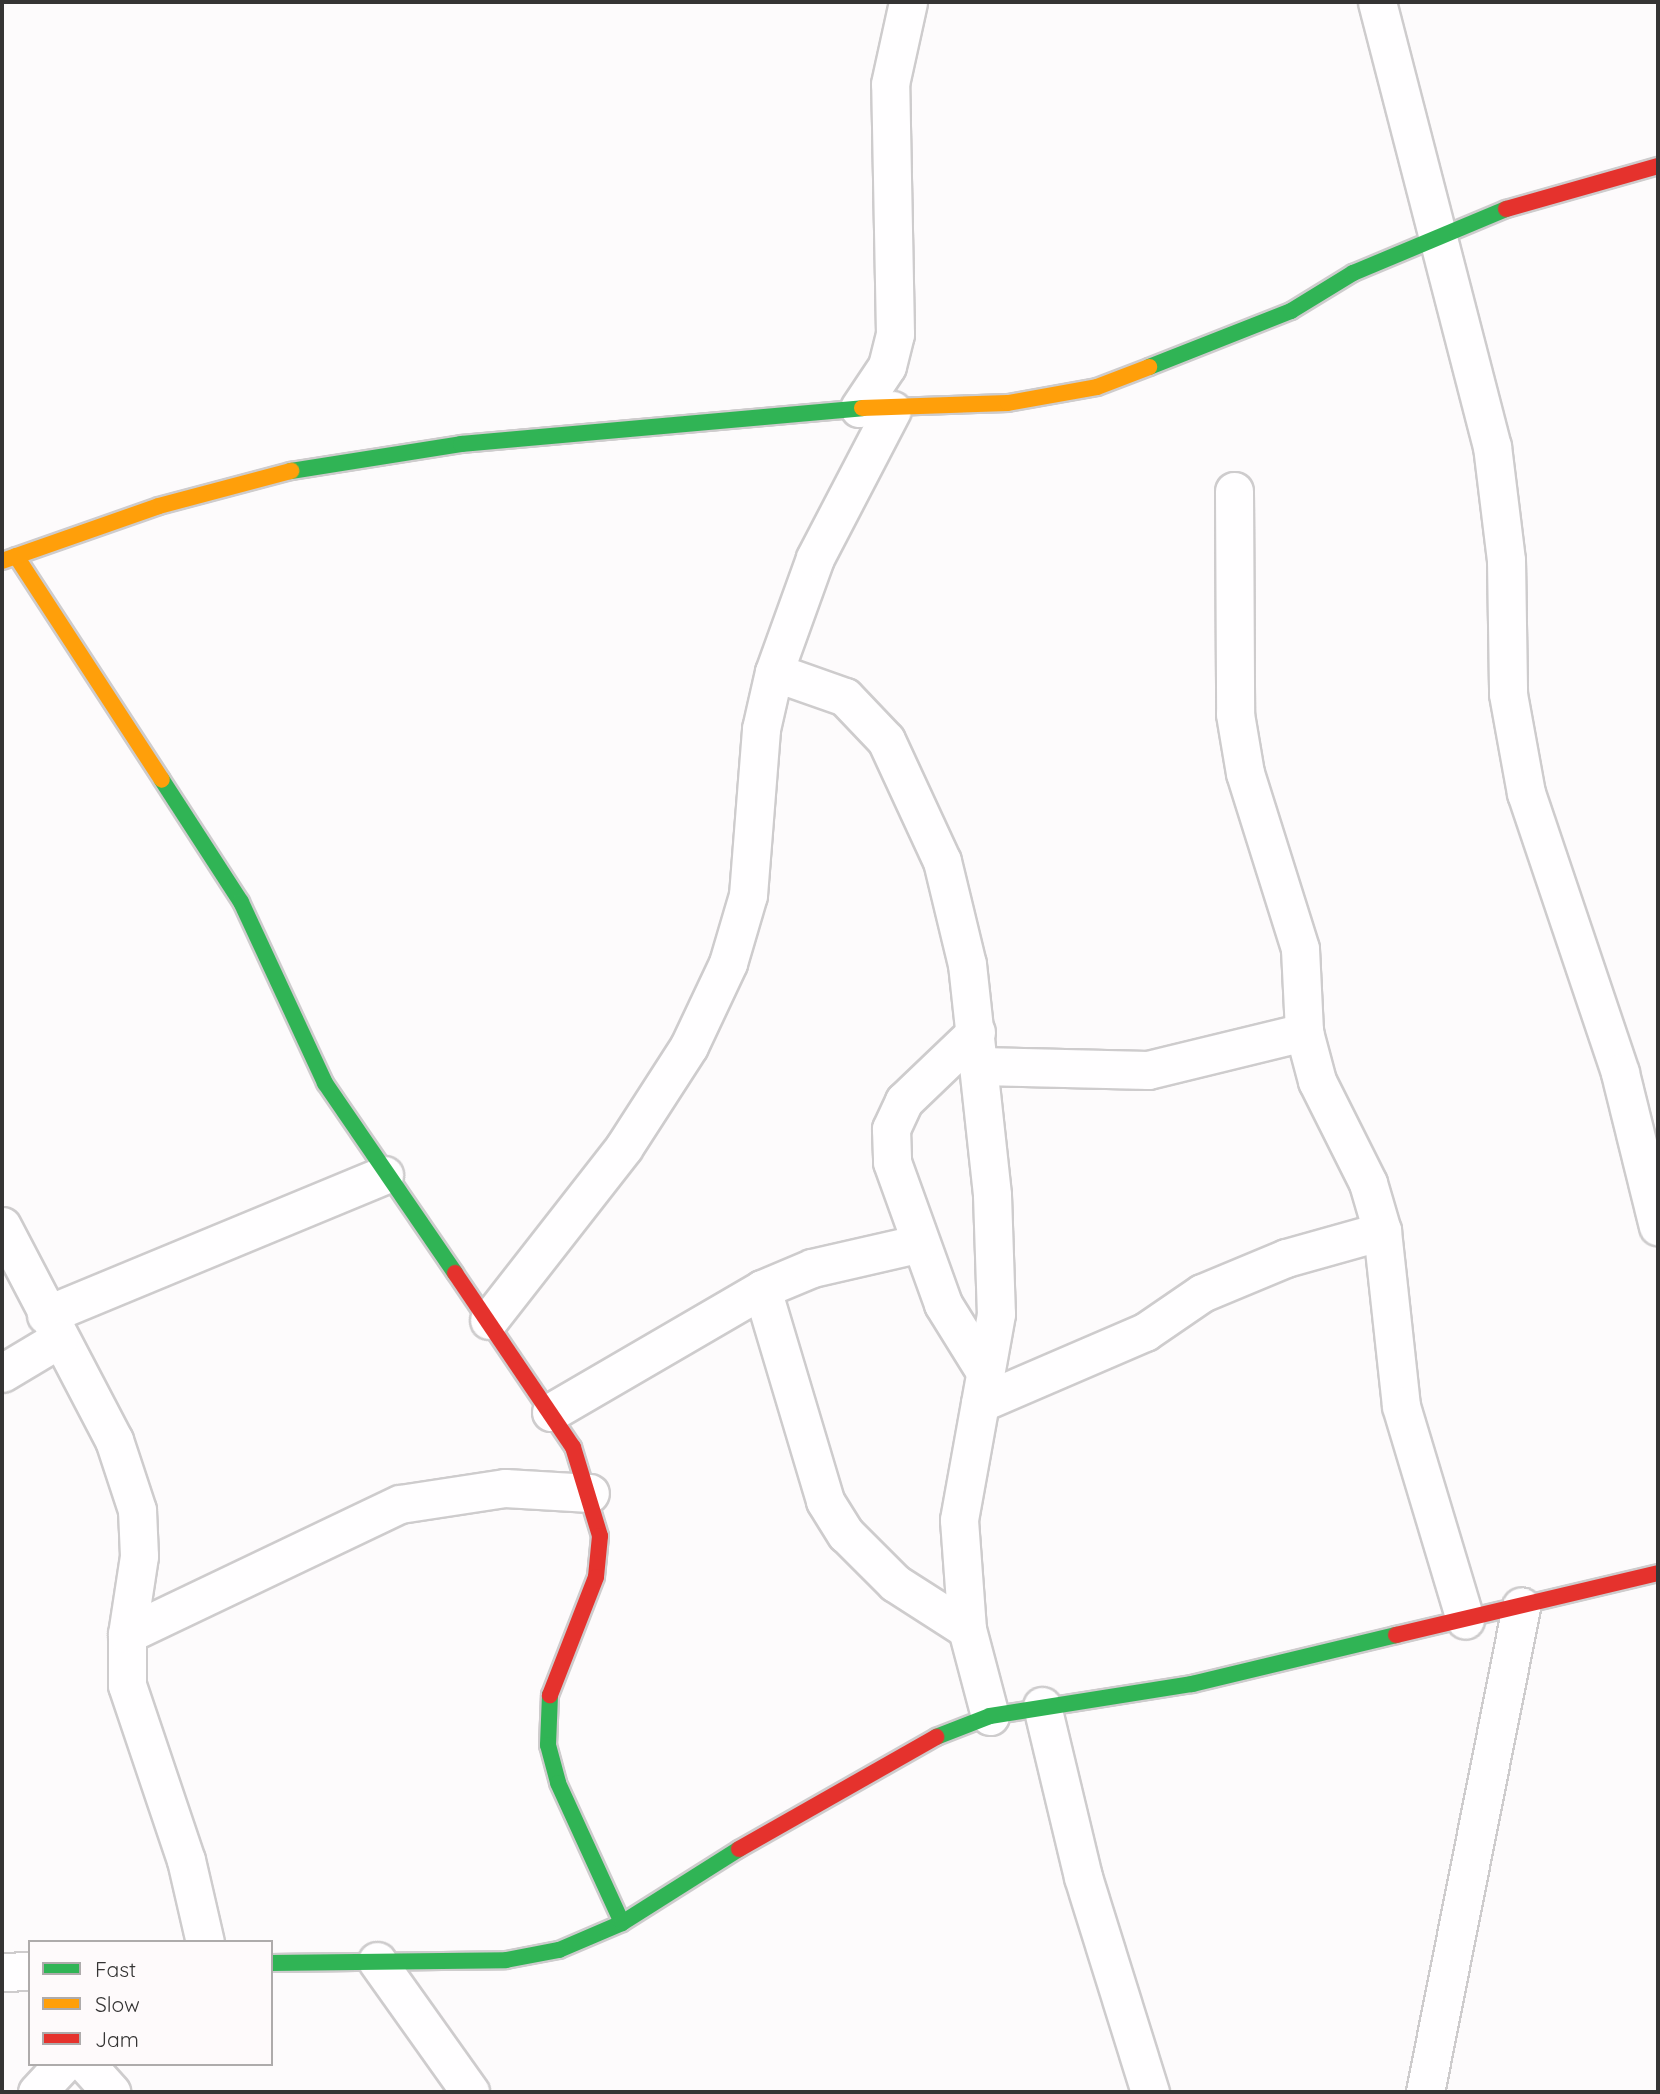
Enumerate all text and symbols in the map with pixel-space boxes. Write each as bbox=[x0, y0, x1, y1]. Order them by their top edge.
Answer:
legend bbox=[28, 1940, 273, 2066]
text: Fast bbox=[95, 1956, 136, 1982]
text: Slow bbox=[95, 1991, 140, 2017]
text: Jam bbox=[95, 2026, 139, 2052]

